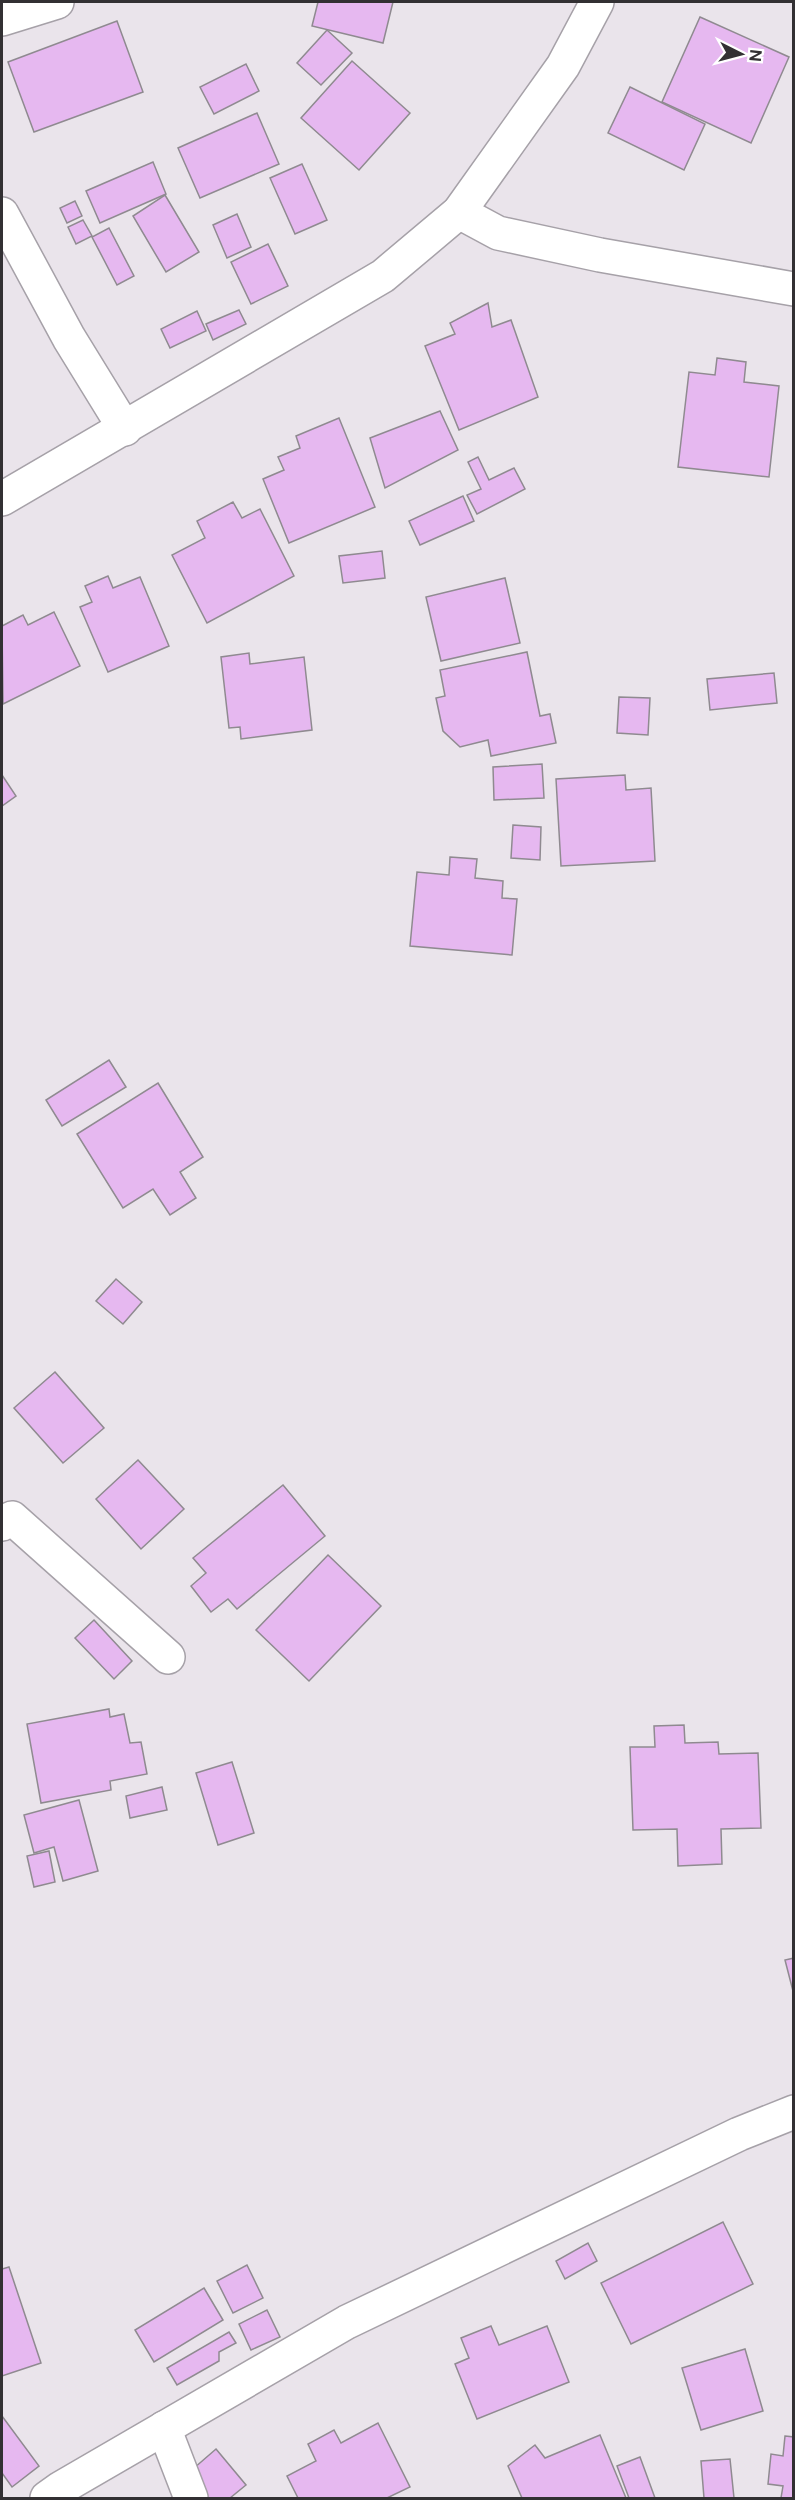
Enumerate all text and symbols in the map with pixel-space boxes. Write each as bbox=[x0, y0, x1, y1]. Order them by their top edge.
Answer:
north arrow bbox=[711, 24, 771, 84]
text: N bbox=[745, 48, 766, 63]

